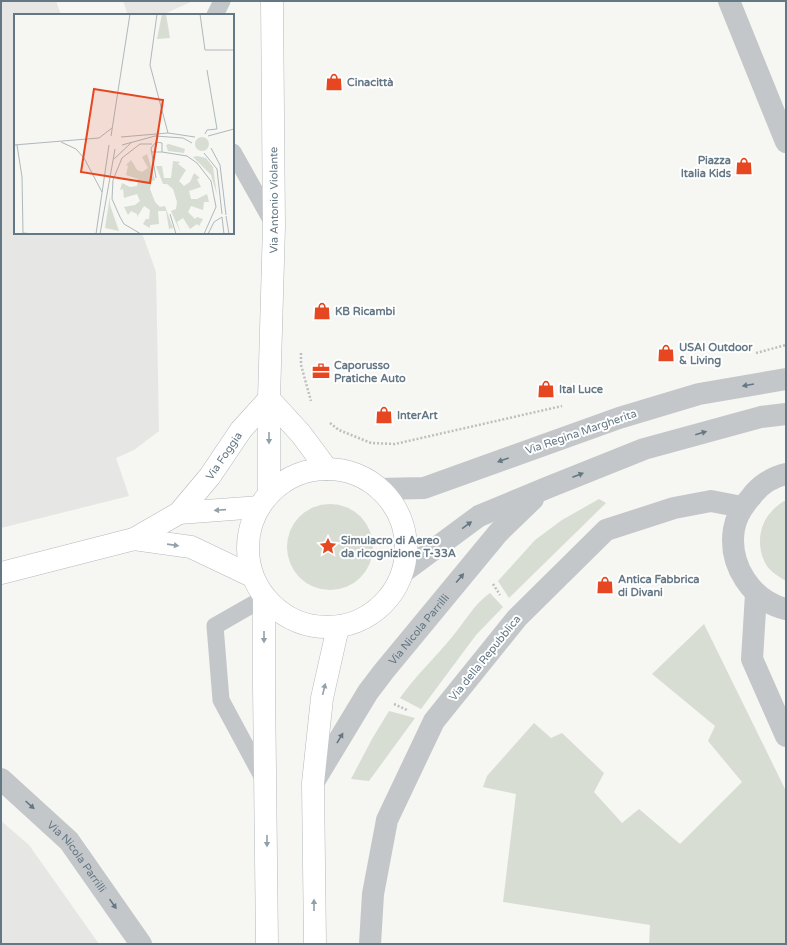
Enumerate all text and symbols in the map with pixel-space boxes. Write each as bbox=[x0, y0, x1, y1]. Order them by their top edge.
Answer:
inset map bbox=[14, 14, 234, 234]
shop icon: Cinacittà bbox=[324, 72, 344, 92]
place label: Cinacittà bbox=[347, 76, 393, 89]
street label: Via Antonio Violante bbox=[267, 147, 280, 254]
place label: Piazza Italia Kids bbox=[681, 154, 732, 180]
shop icon: Piazza Italia Kids bbox=[734, 156, 754, 176]
shop icon: KB Ricambi bbox=[312, 301, 332, 321]
place label: KB Ricambi bbox=[335, 305, 396, 318]
place label: USAI Outdoor & Living bbox=[679, 341, 753, 368]
shop icon: USAI Outdoor & Living bbox=[656, 343, 676, 363]
place label: Caporusso Pratiche Auto bbox=[334, 359, 406, 385]
office icon: Caporusso Pratiche Auto bbox=[311, 361, 331, 381]
shop icon: Ital Luce bbox=[536, 379, 556, 399]
place label: Ital Luce bbox=[559, 383, 604, 396]
one-way arrow bbox=[741, 383, 754, 389]
shop icon: InterArt bbox=[374, 405, 394, 425]
street label: Via Regina Margherita bbox=[524, 407, 638, 457]
place label: InterArt bbox=[397, 409, 439, 422]
street label: Via Foggia bbox=[203, 429, 244, 482]
one-way arrow bbox=[696, 430, 708, 436]
one-way arrow bbox=[266, 432, 272, 445]
one-way arrow bbox=[497, 457, 509, 463]
one-way arrow bbox=[573, 472, 584, 478]
one-way arrow bbox=[214, 506, 226, 513]
one-way arrow bbox=[462, 521, 473, 529]
place label: Simulacro di Aereo da ricognizione T-33A bbox=[341, 534, 456, 561]
place icon: Simulacro di Aereo da ricognizione T-33A bbox=[318, 536, 338, 556]
one-way arrow bbox=[167, 542, 179, 548]
one-way arrow bbox=[456, 573, 465, 583]
place label: Antica Fabbrica di Divani bbox=[618, 573, 699, 599]
shop icon: Antica Fabbrica di Divani bbox=[595, 575, 615, 595]
street label: Via Nicola Parrilli bbox=[386, 591, 452, 667]
street label: Via della Repubblica bbox=[447, 613, 523, 703]
one-way arrow bbox=[261, 631, 267, 644]
one-way arrow bbox=[322, 683, 328, 695]
one-way arrow bbox=[337, 732, 344, 744]
one-way arrow bbox=[25, 800, 35, 810]
street label: Via Nicola Parrilli bbox=[45, 818, 109, 895]
one-way arrow bbox=[264, 835, 270, 848]
one-way arrow bbox=[109, 899, 117, 909]
one-way arrow bbox=[311, 899, 318, 911]

